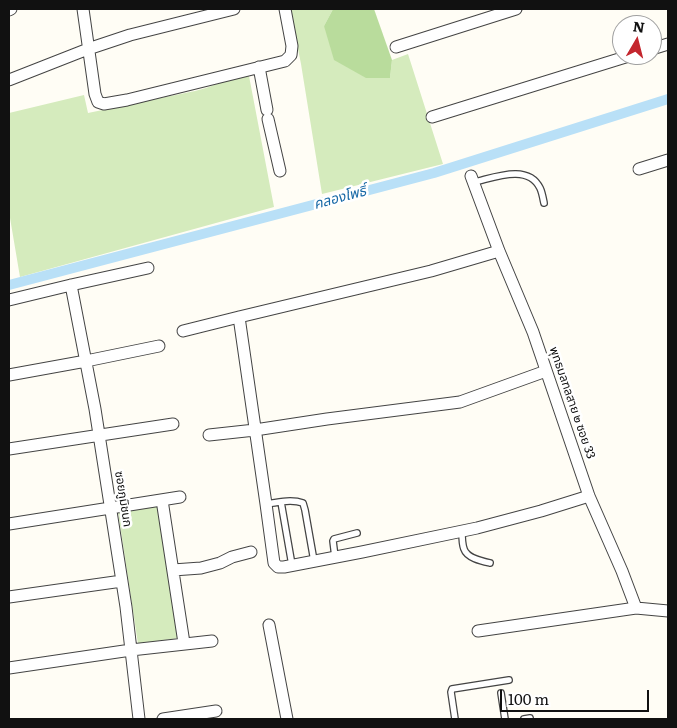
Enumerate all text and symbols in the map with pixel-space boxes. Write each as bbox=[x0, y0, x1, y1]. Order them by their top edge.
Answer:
north arrow bbox=[612, 15, 662, 65]
text: N bbox=[632, 15, 646, 37]
water label: คลองโพธิ์ bbox=[312, 183, 368, 213]
street label: พุทธมลฑลสาย ๒ ซอย 33 bbox=[546, 345, 598, 461]
street label: ซอยภูมิชนก bbox=[111, 470, 135, 528]
scale bar bbox=[502, 680, 651, 712]
text: 100 m bbox=[508, 687, 549, 710]

